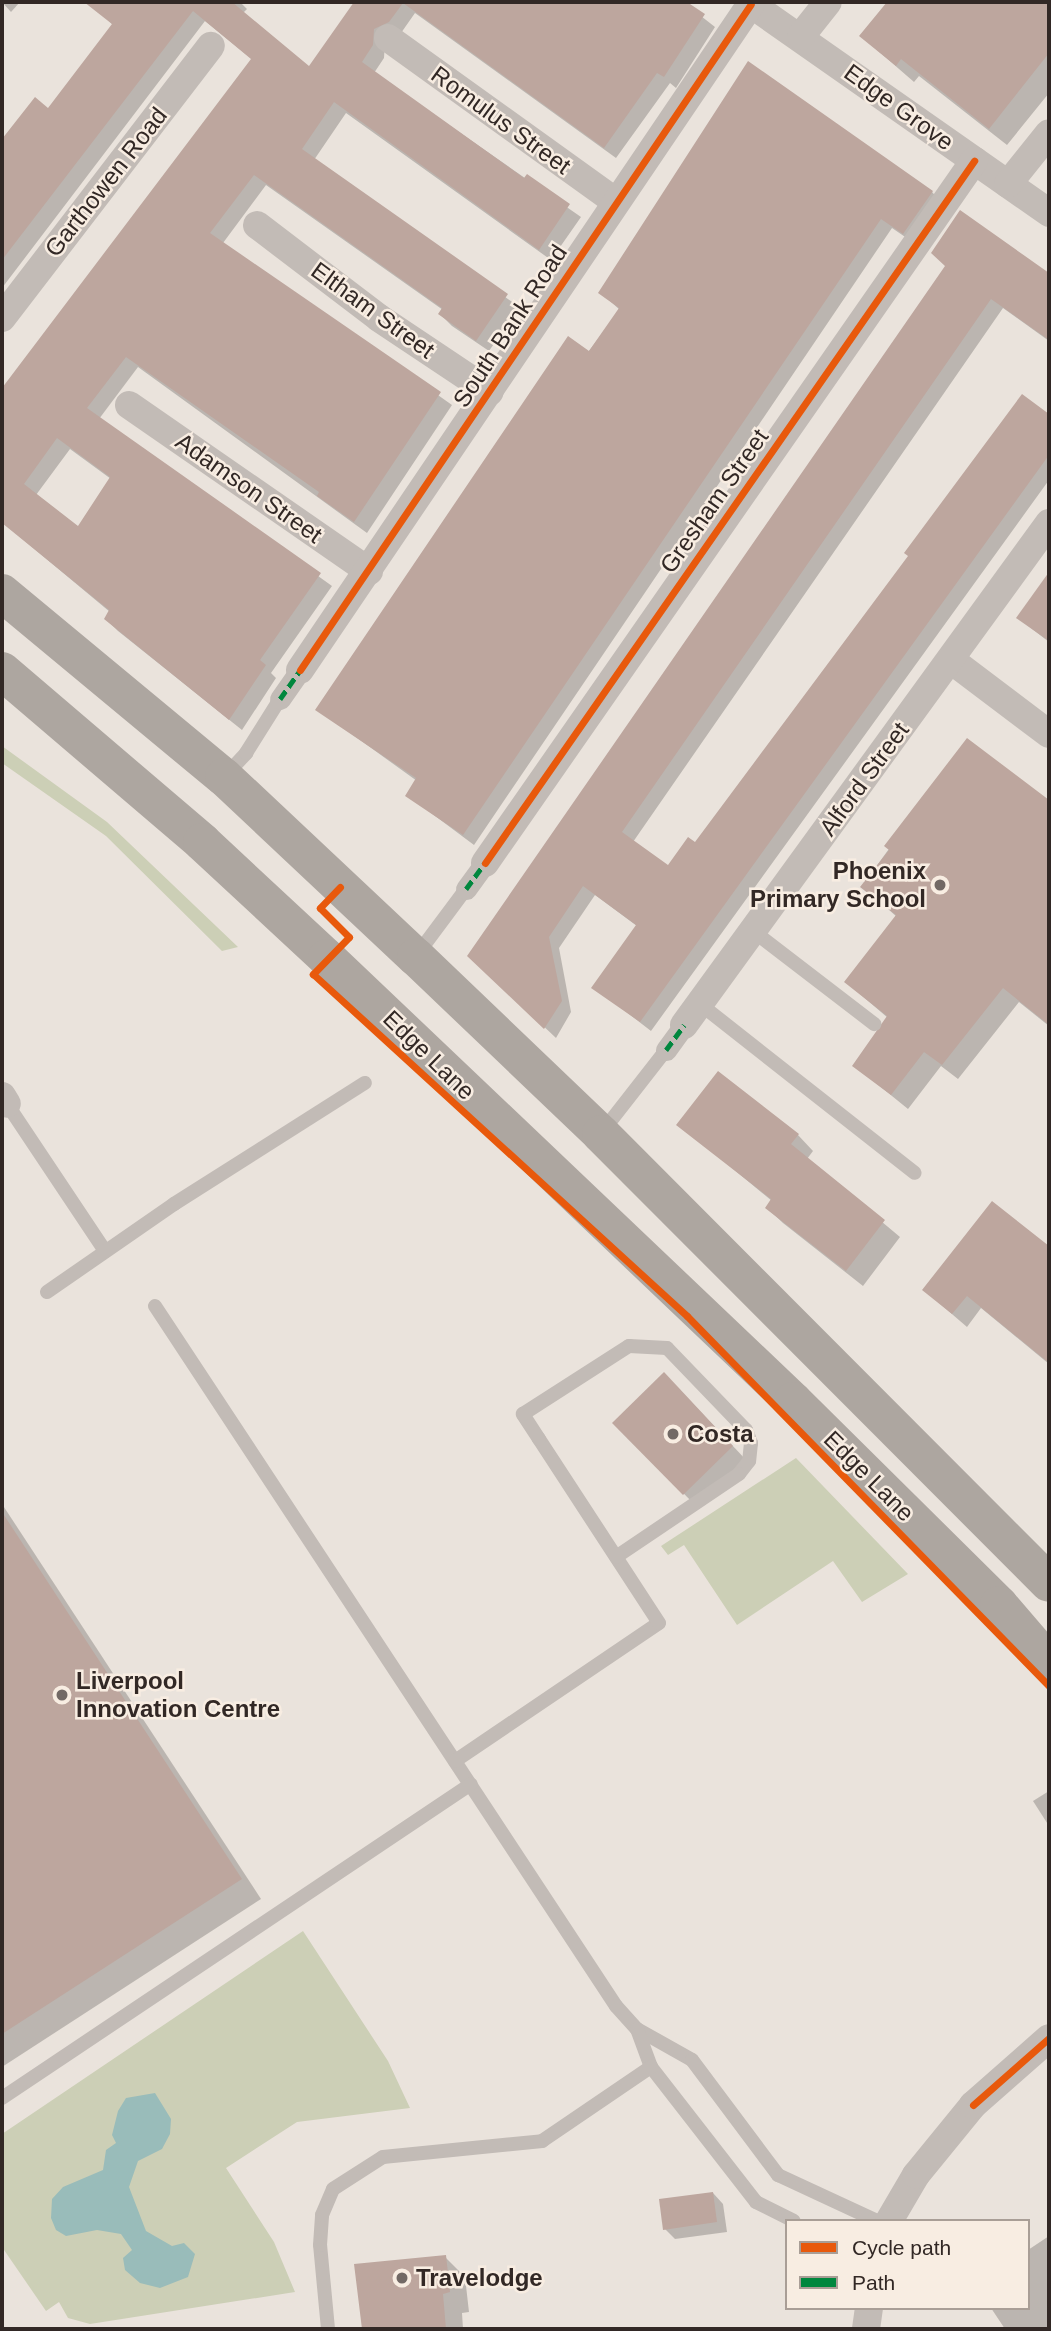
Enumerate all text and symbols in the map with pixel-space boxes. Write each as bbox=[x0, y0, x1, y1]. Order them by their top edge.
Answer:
street label: Edge Grove bbox=[839, 58, 959, 156]
street label: Romulus Street bbox=[426, 60, 576, 180]
street label: Garthowen Road bbox=[39, 102, 173, 262]
street label: South Bank Road bbox=[447, 239, 573, 413]
street label: Eltham Street bbox=[306, 256, 440, 364]
street label: Gresham Street bbox=[654, 423, 774, 579]
street label: Adamson Street bbox=[170, 427, 328, 549]
street label: Alford Street bbox=[813, 717, 915, 841]
place label: Phoenix Primary School bbox=[750, 857, 926, 913]
marker: Phoenix Primary School bbox=[932, 877, 948, 893]
street label: Edge Lane bbox=[377, 1004, 481, 1106]
place label: Costa bbox=[687, 1420, 754, 1448]
street label: Edge Lane bbox=[818, 1425, 920, 1527]
marker: Costa bbox=[665, 1426, 681, 1442]
place label: Liverpool Innovation Centre bbox=[76, 1667, 280, 1723]
marker: Liverpool Innovation Centre bbox=[54, 1687, 70, 1703]
legend bbox=[785, 2219, 1030, 2310]
text: Cycle path bbox=[852, 2236, 951, 2259]
place label: Travelodge bbox=[416, 2264, 543, 2292]
marker: Travelodge bbox=[394, 2270, 410, 2286]
text: Path bbox=[852, 2271, 895, 2294]

